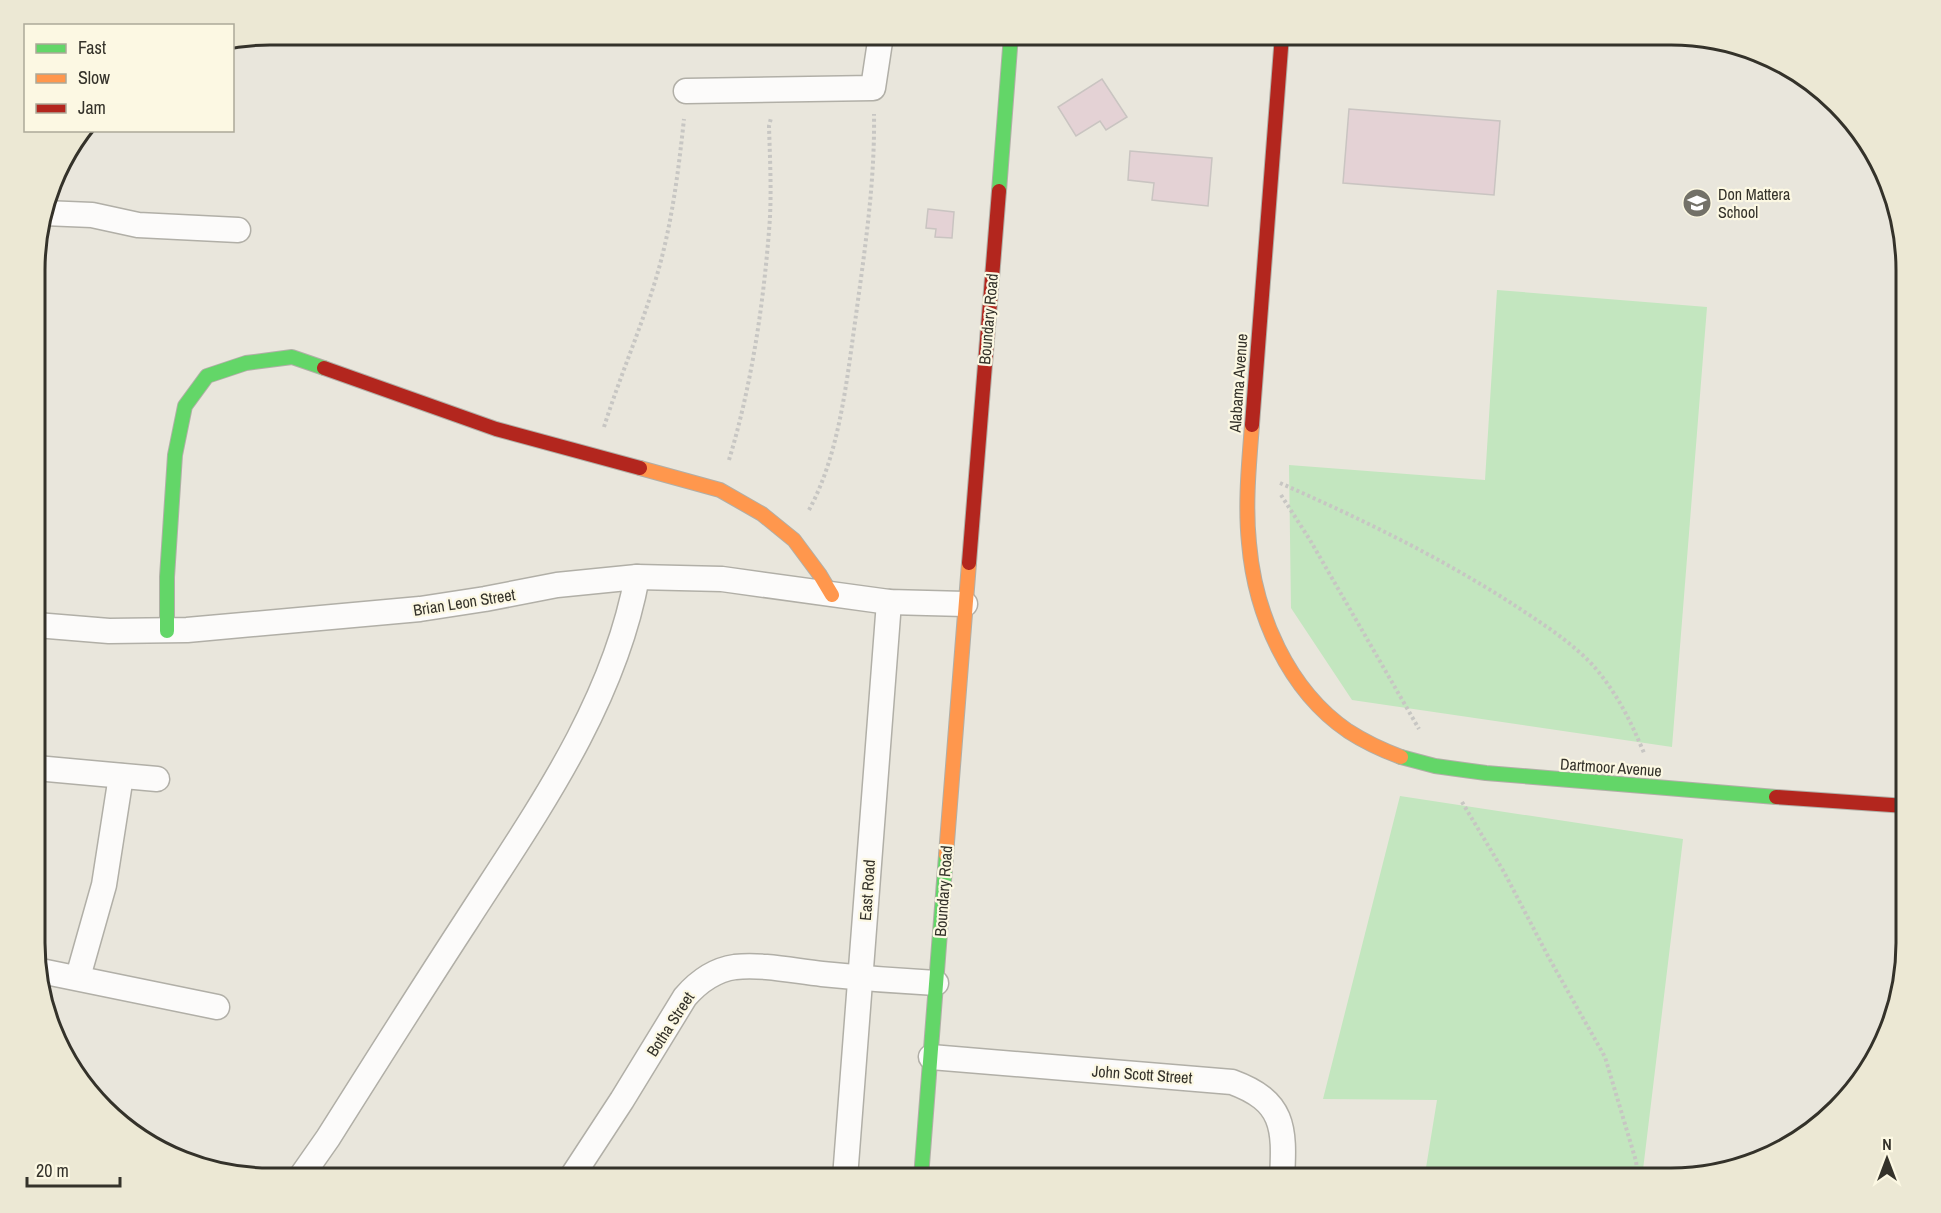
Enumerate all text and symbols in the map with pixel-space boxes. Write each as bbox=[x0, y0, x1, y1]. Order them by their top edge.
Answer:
legend bbox=[24, 24, 234, 132]
text: Fast bbox=[78, 35, 106, 60]
text: Slow bbox=[78, 65, 110, 90]
text: Jam bbox=[78, 95, 106, 120]
place label: Don Mattera School bbox=[1718, 183, 1791, 223]
school or university icon: Don Mattera School bbox=[1681, 187, 1713, 219]
street label: Boundary Road bbox=[973, 273, 1003, 365]
street label: Alabama Avenue bbox=[1224, 333, 1252, 434]
street label: Brian Leon Street bbox=[411, 583, 517, 621]
street label: Dartmoor Avenue bbox=[1559, 752, 1663, 782]
street label: Boundary Road bbox=[929, 845, 957, 937]
street label: East Road bbox=[854, 859, 880, 921]
street label: Botha Street bbox=[641, 987, 699, 1061]
street label: John Scott Street bbox=[1091, 1060, 1193, 1089]
north arrow bbox=[1857, 1129, 1917, 1189]
text: N bbox=[1882, 1133, 1892, 1155]
scale bar bbox=[27, 1150, 120, 1188]
text: 20 m bbox=[36, 1158, 69, 1183]

